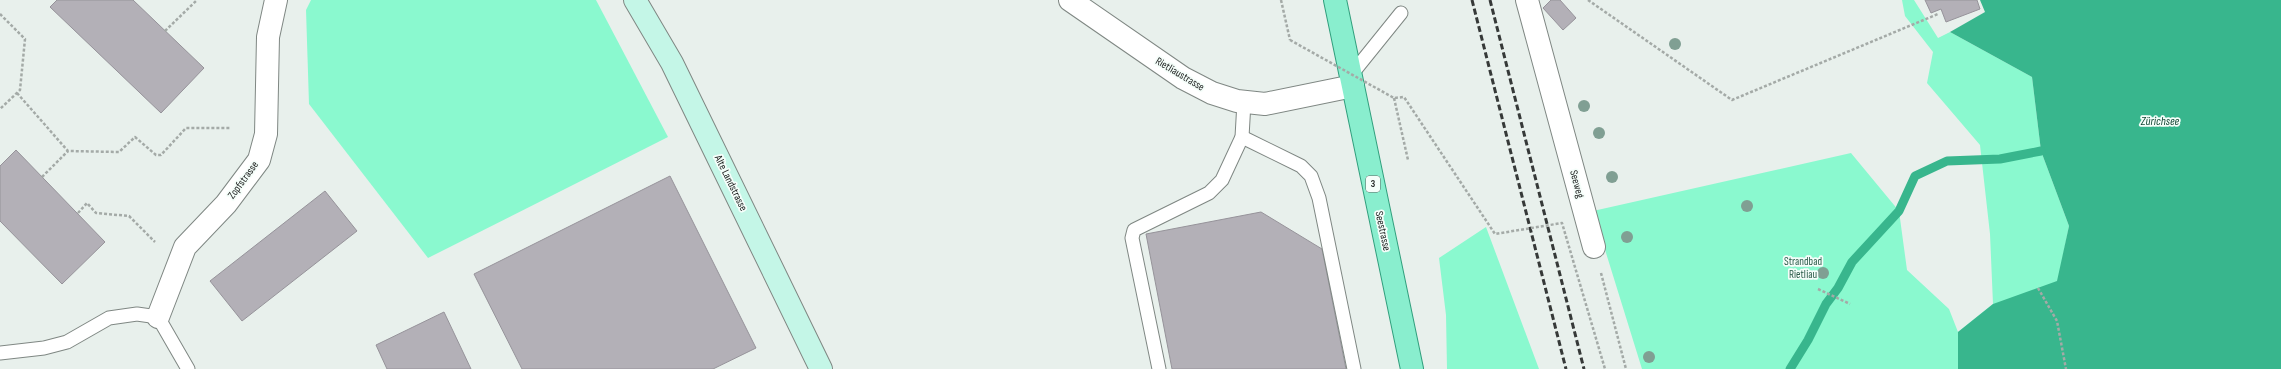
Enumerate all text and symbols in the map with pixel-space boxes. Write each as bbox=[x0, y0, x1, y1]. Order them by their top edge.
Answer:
street label: Rietliaustrasse bbox=[1153, 54, 1207, 94]
water label: Zürichsee bbox=[2140, 114, 2180, 129]
street label: Alte Landstrasse bbox=[711, 152, 750, 213]
street label: Zopfstrasse bbox=[225, 159, 261, 201]
street label: Seeweg bbox=[1567, 169, 1587, 200]
road number: 3 bbox=[1366, 176, 1380, 192]
street label: Seestrasse bbox=[1372, 210, 1394, 252]
park label: Strandbad Rietliau bbox=[1784, 255, 1822, 281]

